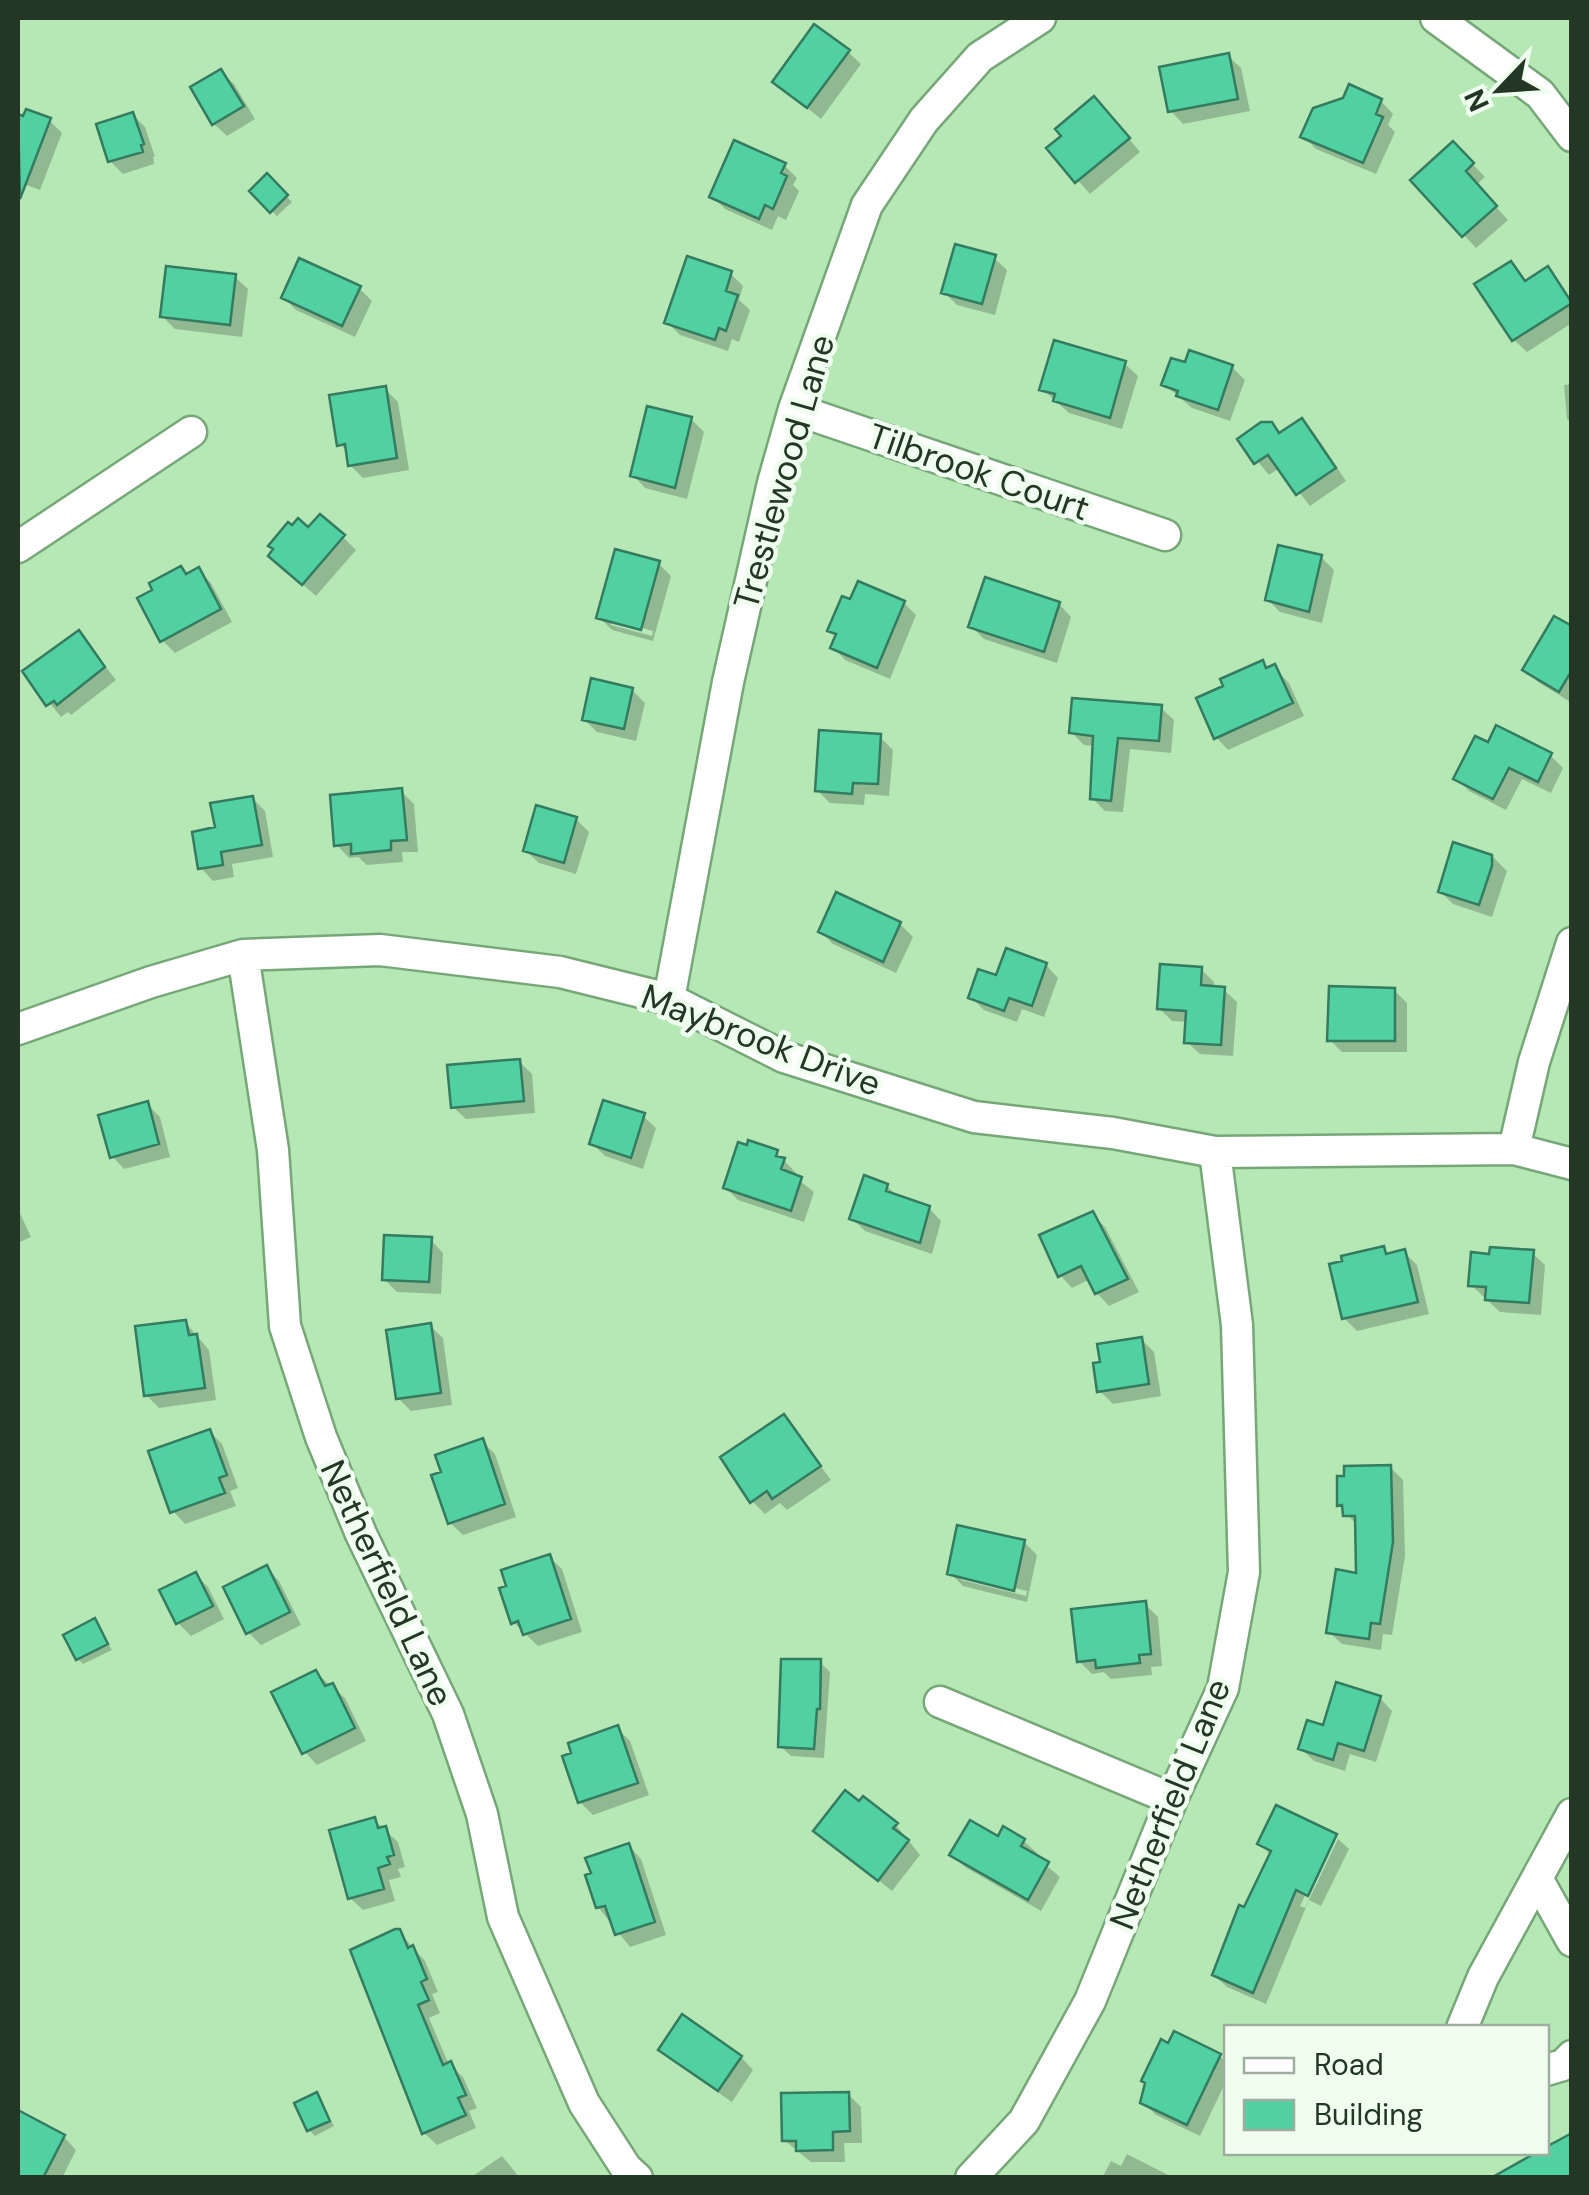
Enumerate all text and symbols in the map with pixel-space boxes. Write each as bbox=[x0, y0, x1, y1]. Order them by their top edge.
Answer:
north arrow bbox=[1449, 40, 1549, 140]
text: N bbox=[1456, 83, 1498, 117]
street label: Trestlewood Lane bbox=[723, 329, 845, 615]
street label: Tilbrook Court bbox=[862, 413, 1096, 531]
street label: Maybrook Drive bbox=[635, 973, 887, 1107]
street label: Netherfield Lane bbox=[310, 1453, 464, 1713]
street label: Netherfield Lane bbox=[1099, 1672, 1241, 1936]
legend bbox=[1224, 2025, 1549, 2155]
text: Road bbox=[1314, 2045, 1384, 2084]
text: Building bbox=[1314, 2095, 1423, 2134]

